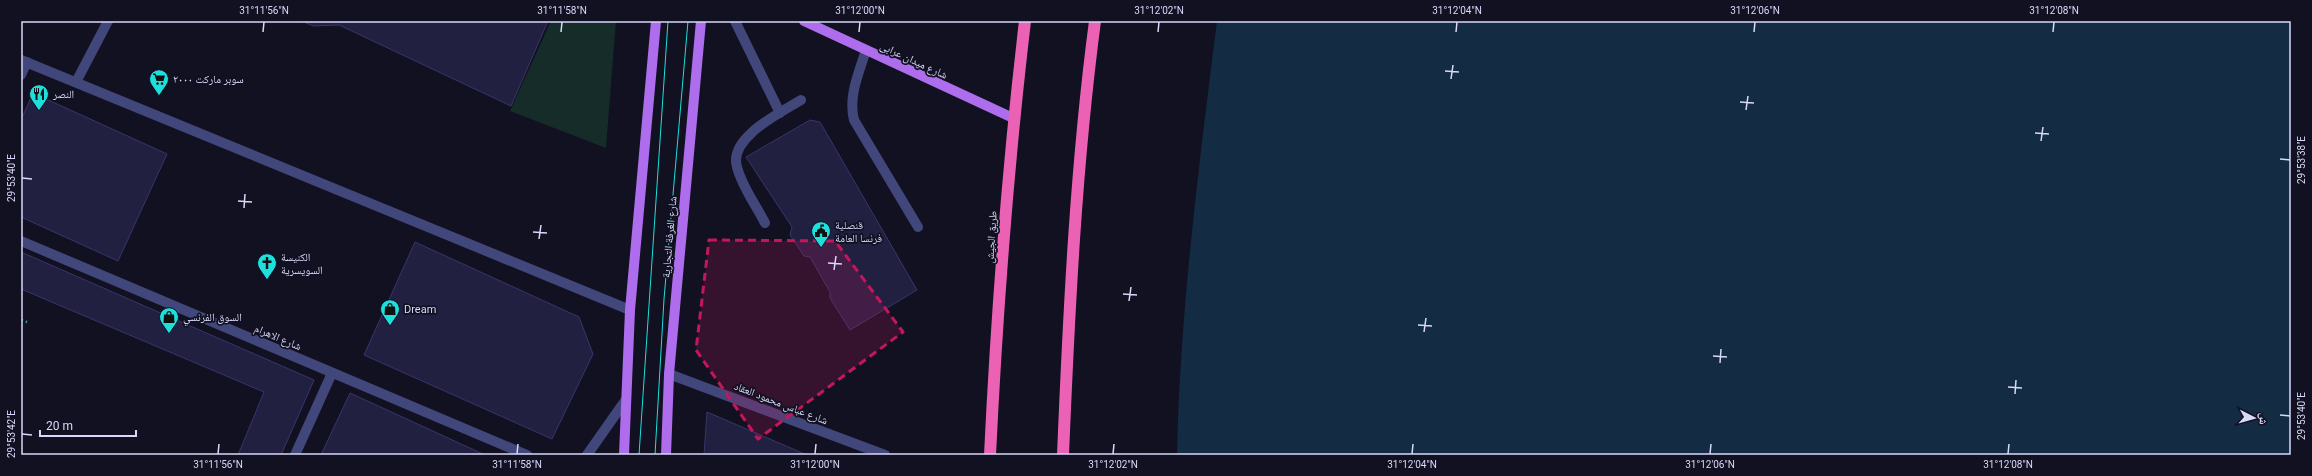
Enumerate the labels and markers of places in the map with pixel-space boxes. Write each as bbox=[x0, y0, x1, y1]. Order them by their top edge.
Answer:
supermarket icon: سوبر ماركت ٢٠٠٠ bbox=[148, 68, 170, 96]
place label: سوبر ماركت ٢٠٠٠ bbox=[173, 73, 244, 86]
restaurant icon: النصر bbox=[28, 83, 50, 111]
place label: النصر bbox=[52, 88, 74, 101]
place label: قنصلية فرنسا العامة bbox=[835, 219, 883, 245]
public building icon: قنصلية فرنسا العامة bbox=[810, 220, 832, 248]
place label: الكنيسة السويسرية bbox=[281, 251, 323, 277]
church icon: الكنيسة السويسرية bbox=[256, 252, 278, 280]
shop icon: Dream bbox=[379, 298, 401, 326]
place label: Dream bbox=[404, 303, 436, 316]
shop icon: السوق الفرنسي bbox=[158, 306, 180, 334]
place label: السوق الفرنسي bbox=[183, 311, 242, 326]

